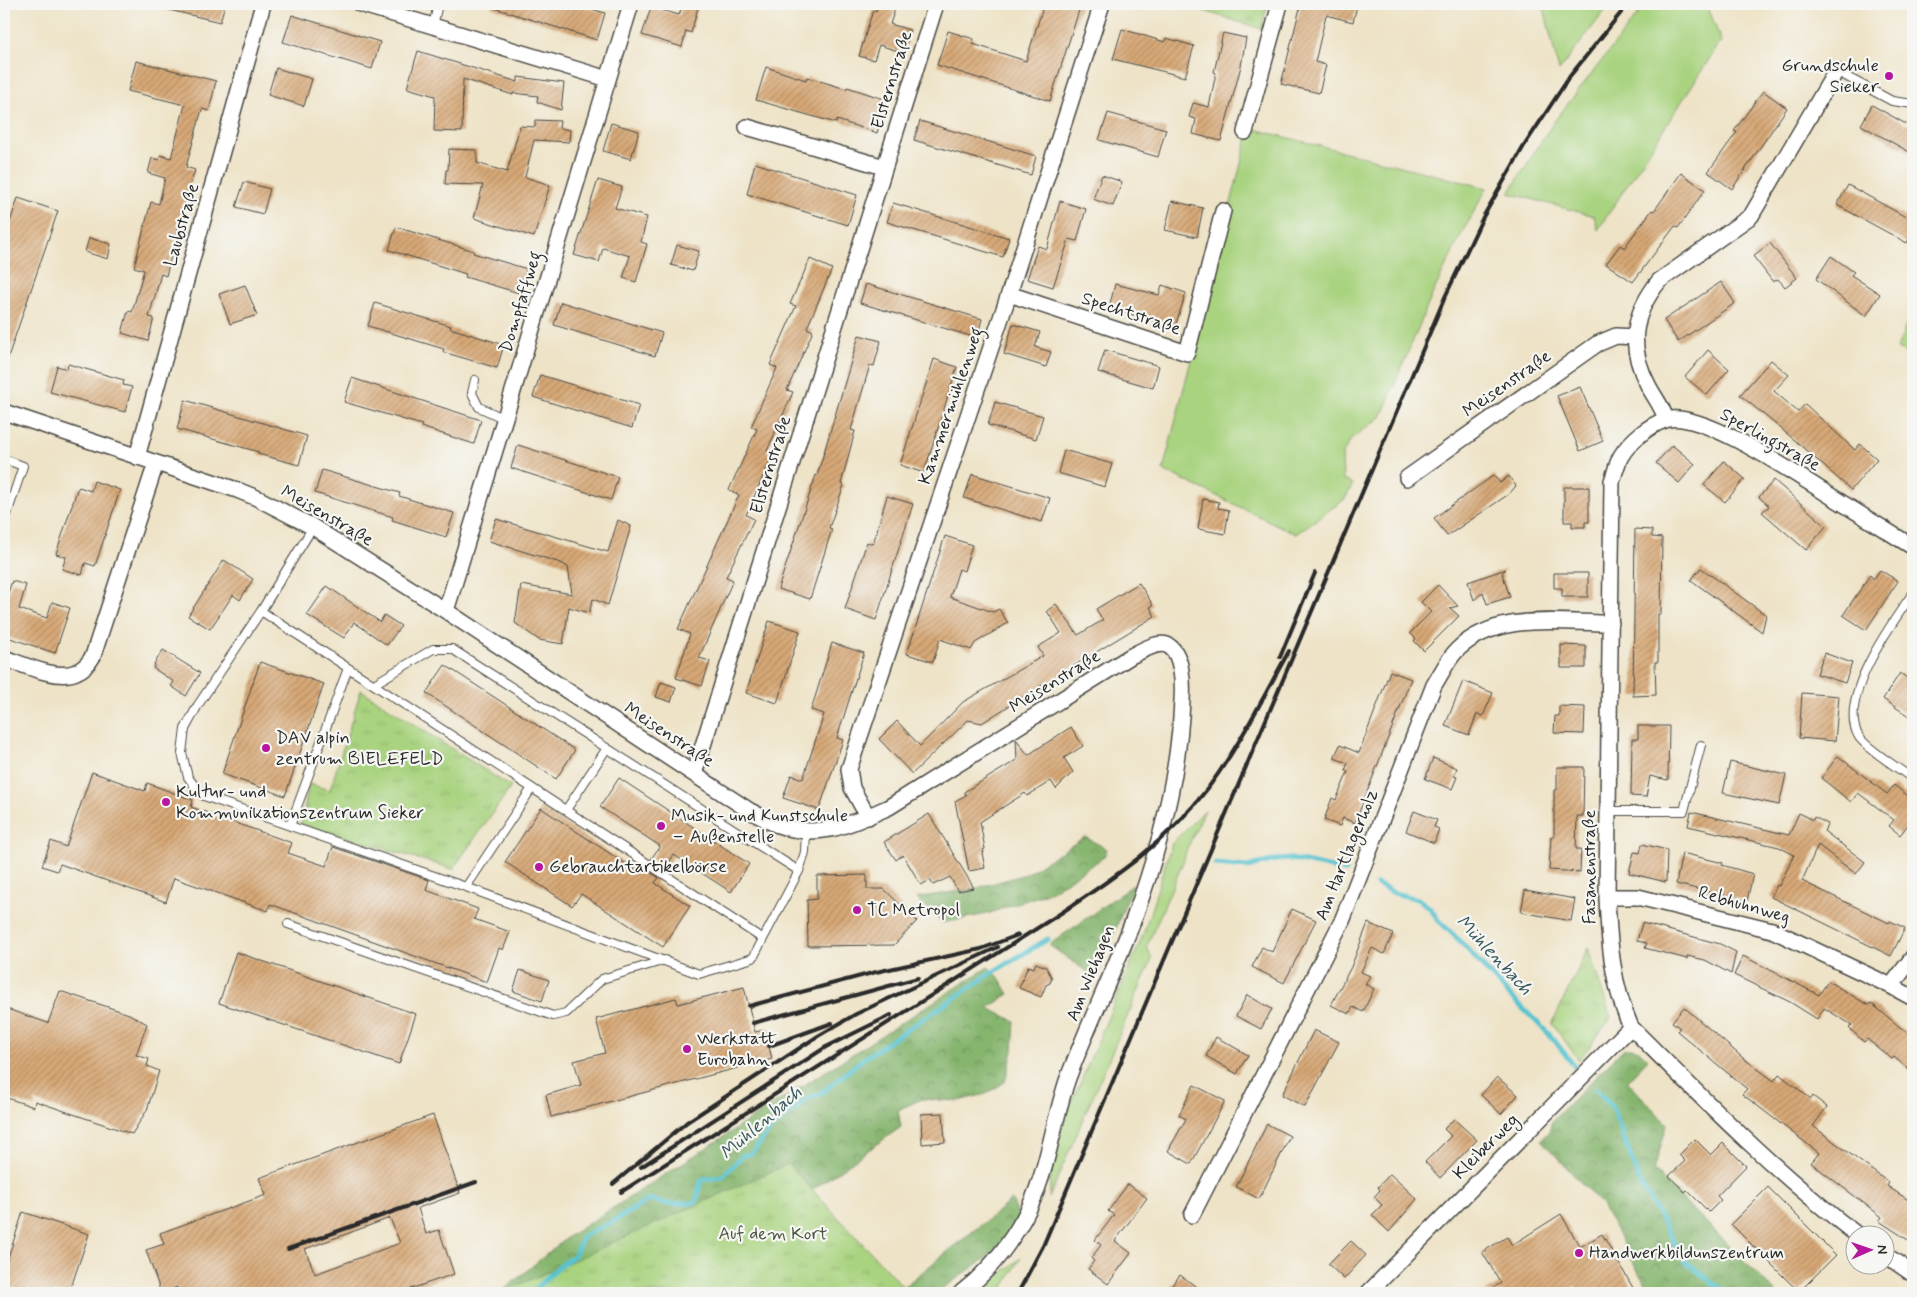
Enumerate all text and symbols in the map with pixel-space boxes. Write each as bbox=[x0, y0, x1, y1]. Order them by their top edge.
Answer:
street label: Elsternstraße bbox=[866, 28, 918, 132]
place label: Grundschule Sieker bbox=[1781, 54, 1880, 99]
marker: Grundschule Sieker bbox=[1883, 70, 1895, 82]
street label: Laubstraße bbox=[159, 180, 205, 269]
street label: Dompfaffweg bbox=[494, 248, 550, 356]
street label: Spechtstraße bbox=[1078, 287, 1184, 341]
street label: Kammermühlenweg bbox=[913, 324, 991, 489]
street label: Meisenstraße bbox=[1458, 345, 1556, 423]
street label: Sperlingstraße bbox=[1715, 403, 1825, 479]
street label: Elsternstraße bbox=[745, 413, 797, 517]
street label: Meisenstraße bbox=[276, 480, 378, 552]
street label: Meisenstraße bbox=[1005, 644, 1105, 720]
street label: Meisenstraße bbox=[619, 697, 719, 773]
place label: DAV alpin zentrum BIELEFELD bbox=[276, 726, 443, 771]
marker: DAV alpin zentrum BIELEFELD bbox=[260, 742, 272, 754]
place label: Kultur- und Kommunikationszentrum Sieker bbox=[176, 780, 425, 825]
street label: Am Hartlagerholz bbox=[1310, 786, 1385, 925]
marker: Kultur- und Kommunikationszentrum Sieker bbox=[160, 796, 172, 808]
place label: Musik- und Kunstschule – Außenstelle bbox=[671, 804, 848, 849]
street label: Fasanenstraße bbox=[1578, 810, 1602, 924]
marker: Musik- und Kunstschule – Außenstelle bbox=[655, 820, 667, 832]
place label: Gebrauchtartikelbörse bbox=[549, 855, 727, 879]
marker: Gebrauchtartikelbörse bbox=[533, 861, 545, 873]
street label: Rebhuhnweg bbox=[1695, 880, 1793, 930]
place label: TC Metropol bbox=[867, 898, 960, 922]
marker: TC Metropol bbox=[851, 904, 863, 916]
water label: Mühlenbach bbox=[1450, 909, 1538, 1001]
street label: Am Wiehagen bbox=[1061, 921, 1121, 1025]
place label: Werkstatt Eurobahn bbox=[697, 1027, 777, 1072]
marker: Werkstatt Eurobahn bbox=[681, 1043, 693, 1055]
water label: Mühlenbach bbox=[715, 1080, 808, 1166]
street label: Kleiberweg bbox=[1448, 1109, 1525, 1186]
park label: Auf dem Kort bbox=[719, 1222, 827, 1246]
north arrow bbox=[1844, 1224, 1894, 1274]
place label: Handwerkbildunszentrum bbox=[1589, 1241, 1784, 1265]
text: N bbox=[1873, 1245, 1891, 1255]
marker: Handwerkbildunszentrum bbox=[1573, 1247, 1585, 1259]

